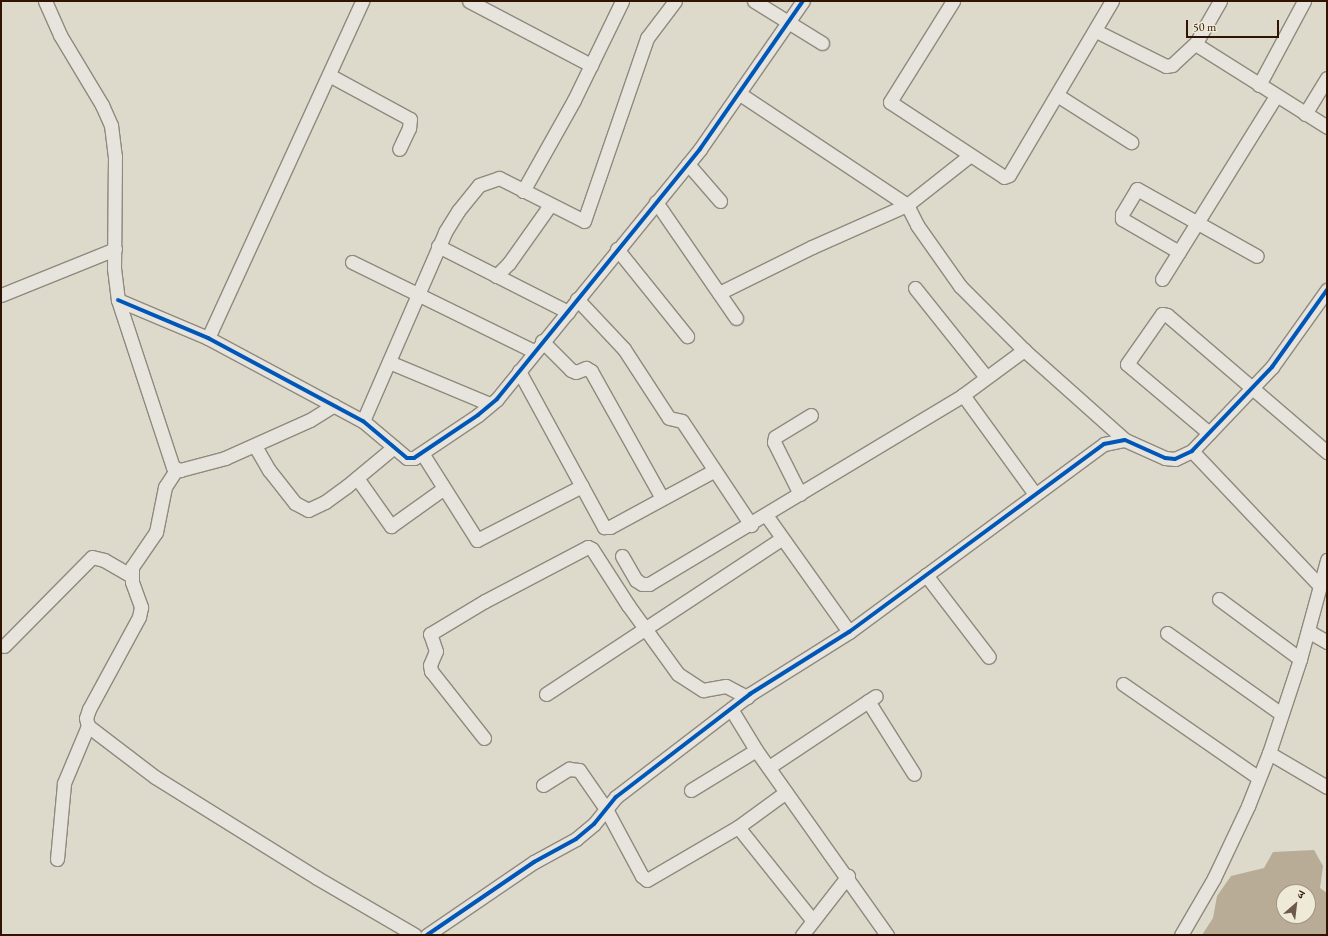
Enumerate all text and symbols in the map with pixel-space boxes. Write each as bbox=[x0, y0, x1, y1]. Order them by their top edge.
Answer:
scale bar bbox=[1188, 12, 1281, 38]
text: 50 m bbox=[1193, 19, 1216, 35]
north arrow bbox=[1276, 884, 1316, 924]
text: उ bbox=[1295, 887, 1307, 902]

